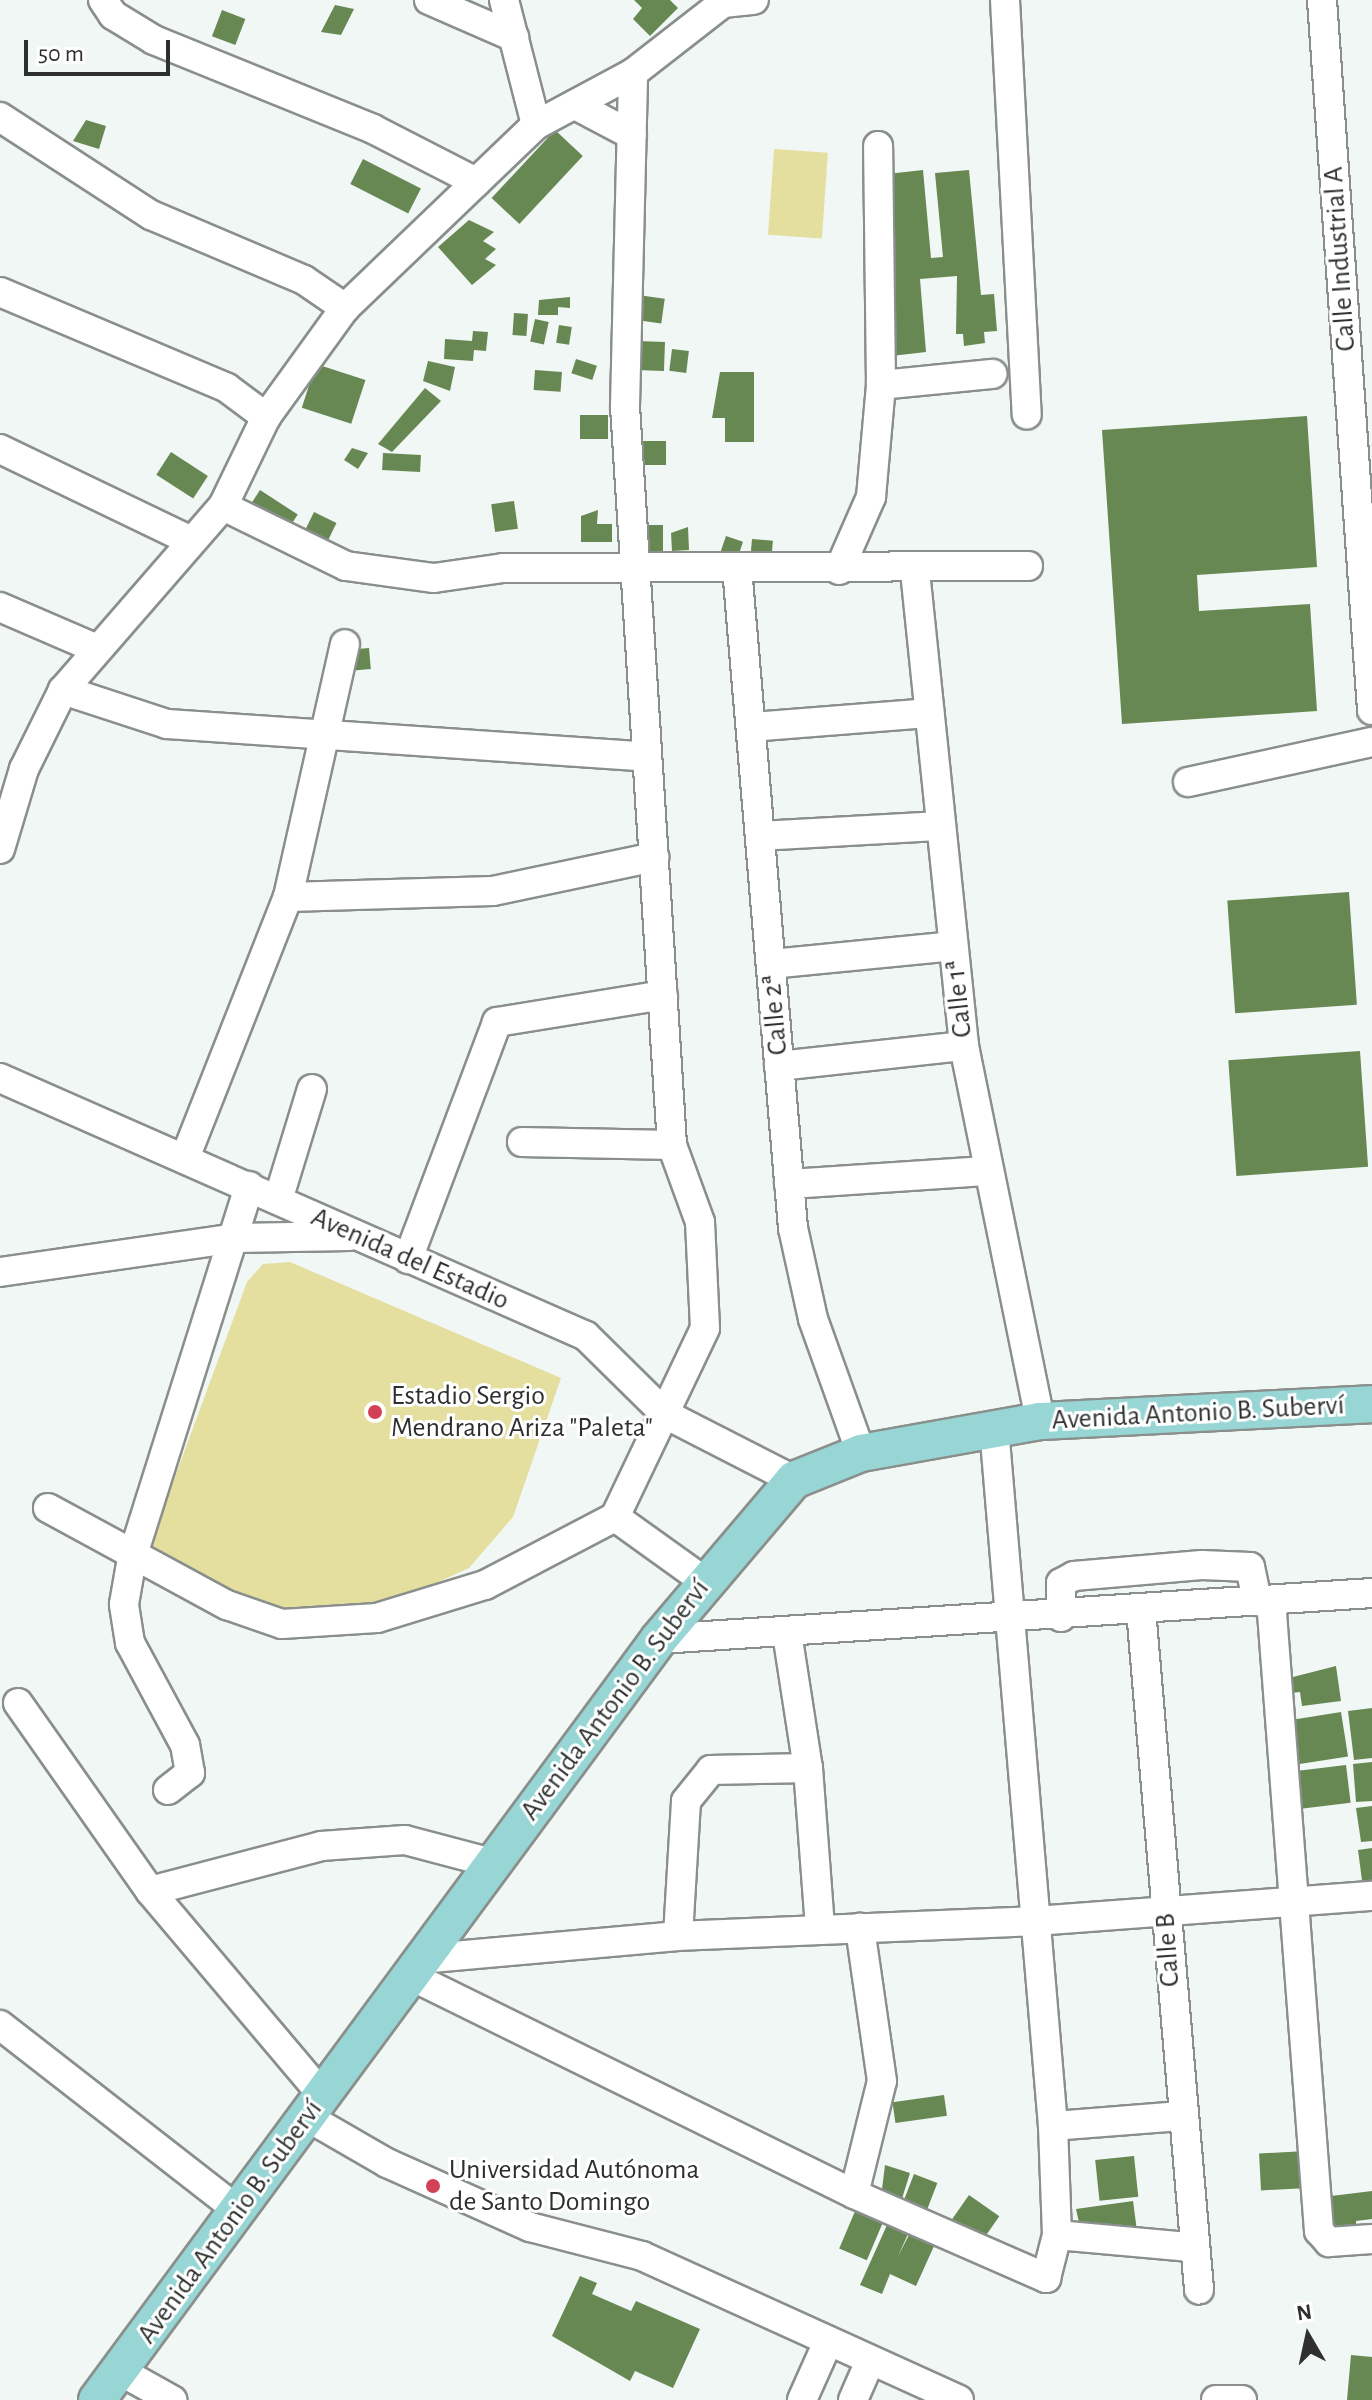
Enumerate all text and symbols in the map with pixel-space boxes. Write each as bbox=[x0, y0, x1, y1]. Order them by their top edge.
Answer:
scale bar bbox=[28, 24, 174, 74]
text: 50 m bbox=[38, 42, 84, 66]
street label: Calle Industrial A bbox=[1317, 166, 1363, 352]
street label: Calle 1ª bbox=[938, 959, 980, 1039]
street label: Calle 2ª bbox=[755, 973, 795, 1057]
street label: Avenida del Estadio bbox=[306, 1200, 514, 1318]
place label: Estadio Sergio Mendrano Ariza "Paleta" bbox=[391, 1379, 653, 1445]
street label: Avenida Antonio B. Suberví bbox=[1051, 1389, 1345, 1437]
marker: Estadio Sergio Mendrano Ariza "Paleta" bbox=[366, 1403, 384, 1421]
street label: Avenida Antonio B. Suberví bbox=[513, 1573, 717, 1827]
street label: Calle B bbox=[1149, 1912, 1187, 1988]
street label: Avenida Antonio B. Suberví bbox=[130, 2094, 330, 2350]
place label: Universidad Autónoma de Santo Domingo bbox=[449, 2153, 699, 2219]
marker: Universidad Autónoma de Santo Domingo bbox=[424, 2177, 442, 2195]
north arrow bbox=[1268, 2296, 1348, 2376]
text: N bbox=[1295, 2300, 1314, 2324]

